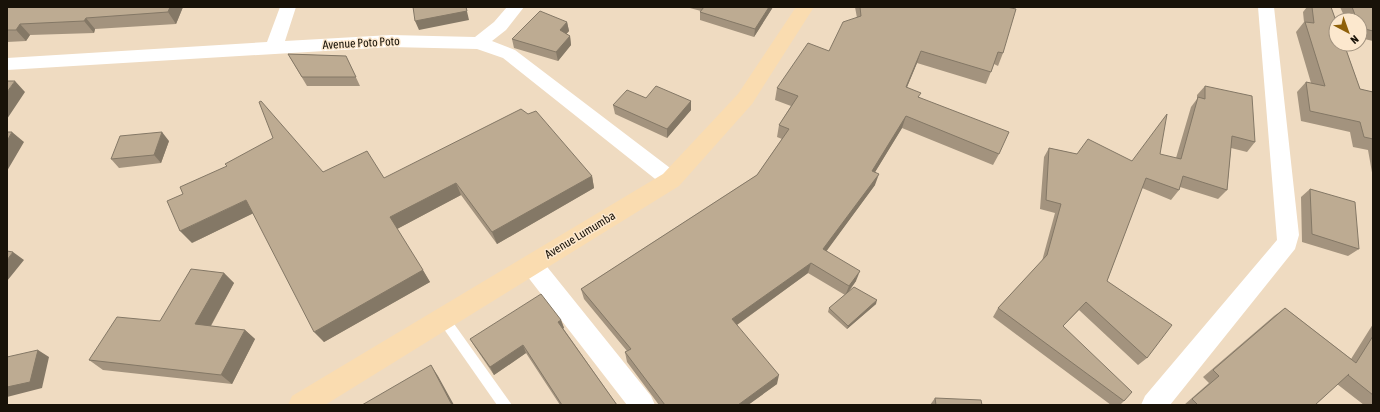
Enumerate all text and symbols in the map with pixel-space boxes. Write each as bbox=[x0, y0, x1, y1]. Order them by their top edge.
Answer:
north arrow bbox=[1328, 12, 1368, 52]
text: N bbox=[1348, 33, 1361, 46]
street label: Avenue Poto Poto bbox=[322, 34, 400, 52]
street label: Avenue Lumumba bbox=[542, 208, 618, 262]

